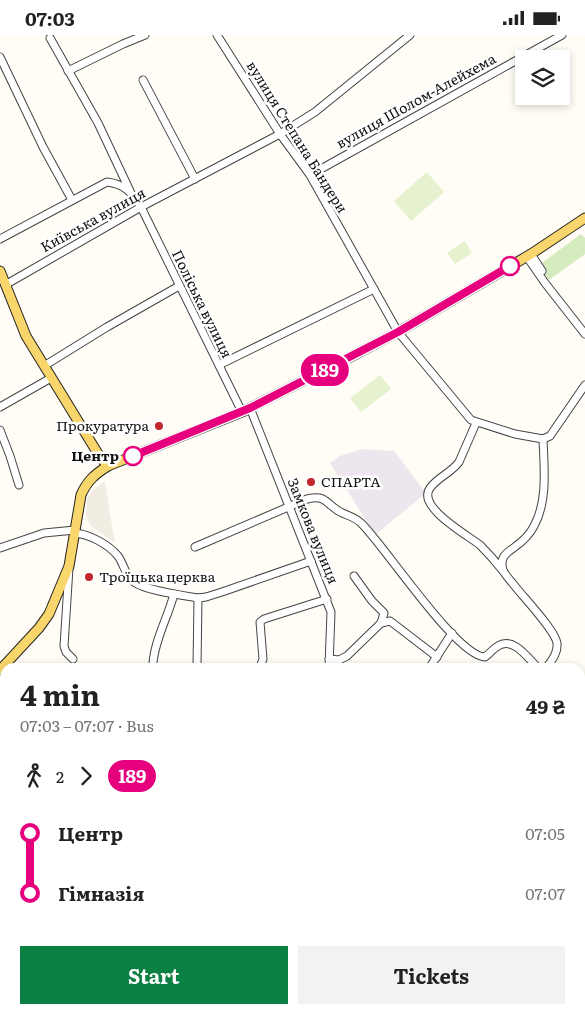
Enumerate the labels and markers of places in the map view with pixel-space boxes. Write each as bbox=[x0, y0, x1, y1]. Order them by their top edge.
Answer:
unlabelled marker bbox=[500, 256, 520, 276]
place label: Прокуратура bbox=[56, 415, 149, 435]
marker: Прокуратура bbox=[153, 420, 165, 432]
place label: Центр bbox=[71, 445, 119, 465]
marker: Центр bbox=[123, 446, 143, 466]
place label: СПАРТА bbox=[321, 471, 381, 491]
marker: СПАРТА bbox=[305, 476, 317, 488]
place label: Троїцька церква bbox=[99, 566, 216, 586]
marker: Троїцька церква bbox=[83, 571, 95, 583]

